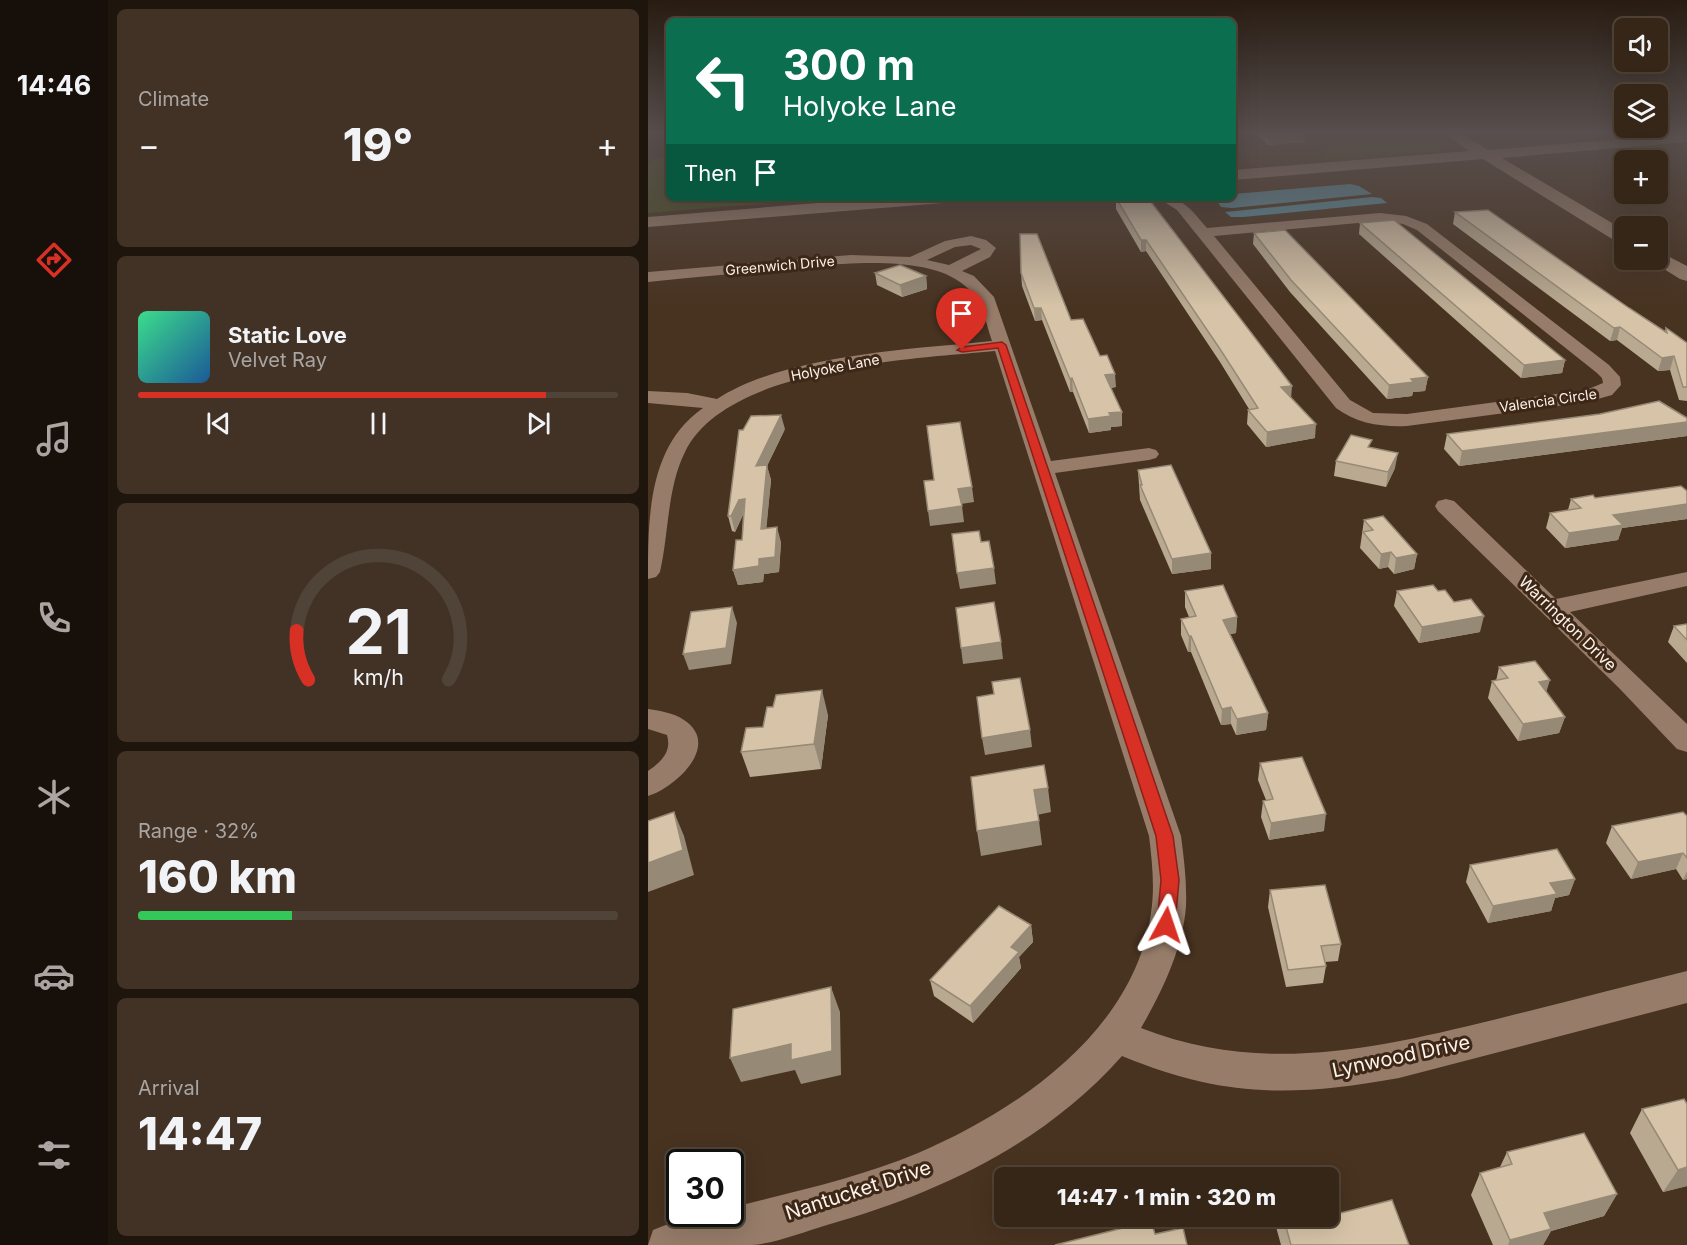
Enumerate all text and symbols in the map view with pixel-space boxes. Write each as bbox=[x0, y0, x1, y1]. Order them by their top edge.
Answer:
map controls bbox=[1614, 18, 1668, 270]
button: sound bbox=[1614, 18, 1668, 72]
text: 300 m bbox=[783, 39, 915, 90]
icon: left bbox=[684, 42, 762, 120]
text: 14:46 bbox=[17, 69, 91, 102]
button: layers bbox=[1614, 84, 1668, 138]
text: Climate bbox=[138, 87, 209, 111]
text: Holyoke Lane bbox=[783, 90, 956, 123]
text: 19° bbox=[343, 117, 413, 172]
text: − bbox=[138, 125, 160, 165]
text: + bbox=[596, 125, 618, 165]
button: + bbox=[1614, 150, 1668, 204]
icon: arrive bbox=[749, 156, 782, 189]
text: Then bbox=[684, 160, 737, 186]
button: − bbox=[1614, 216, 1668, 270]
icon: directions bbox=[33, 239, 75, 281]
street label: Greenwich Drive bbox=[725, 252, 835, 278]
pin bbox=[936, 288, 987, 350]
icon: arrive bbox=[945, 297, 978, 330]
text: Static Love bbox=[228, 322, 347, 348]
text: Velvet Ray bbox=[228, 348, 327, 372]
street label: Holyoke Lane bbox=[789, 350, 881, 384]
street label: Valencia Circle bbox=[1498, 385, 1598, 415]
icon: previous bbox=[202, 407, 235, 440]
icon: pause bbox=[362, 407, 395, 440]
icon: next bbox=[522, 407, 555, 440]
icon: music bbox=[33, 418, 75, 460]
street label: Warrington Drive bbox=[1515, 571, 1621, 675]
text: 21 bbox=[345, 594, 411, 669]
icon: phone bbox=[33, 597, 75, 639]
text: km/h bbox=[353, 664, 403, 690]
icon: climate bbox=[33, 776, 75, 818]
text: Range · 32% bbox=[138, 819, 259, 843]
text: 160 km bbox=[138, 849, 297, 904]
position arrow bbox=[1134, 893, 1198, 957]
icon: car bbox=[33, 955, 75, 997]
street label: Lynwood Drive bbox=[1330, 1030, 1472, 1082]
text: Arrival bbox=[138, 1076, 200, 1100]
text: 14:47 bbox=[138, 1106, 262, 1161]
icon: filters bbox=[33, 1134, 75, 1176]
speed limit sign: 30 bbox=[666, 1149, 744, 1227]
street label: Nantucket Drive bbox=[782, 1155, 934, 1225]
text: 14:47 · 1 min · 320 m bbox=[1057, 1184, 1276, 1210]

